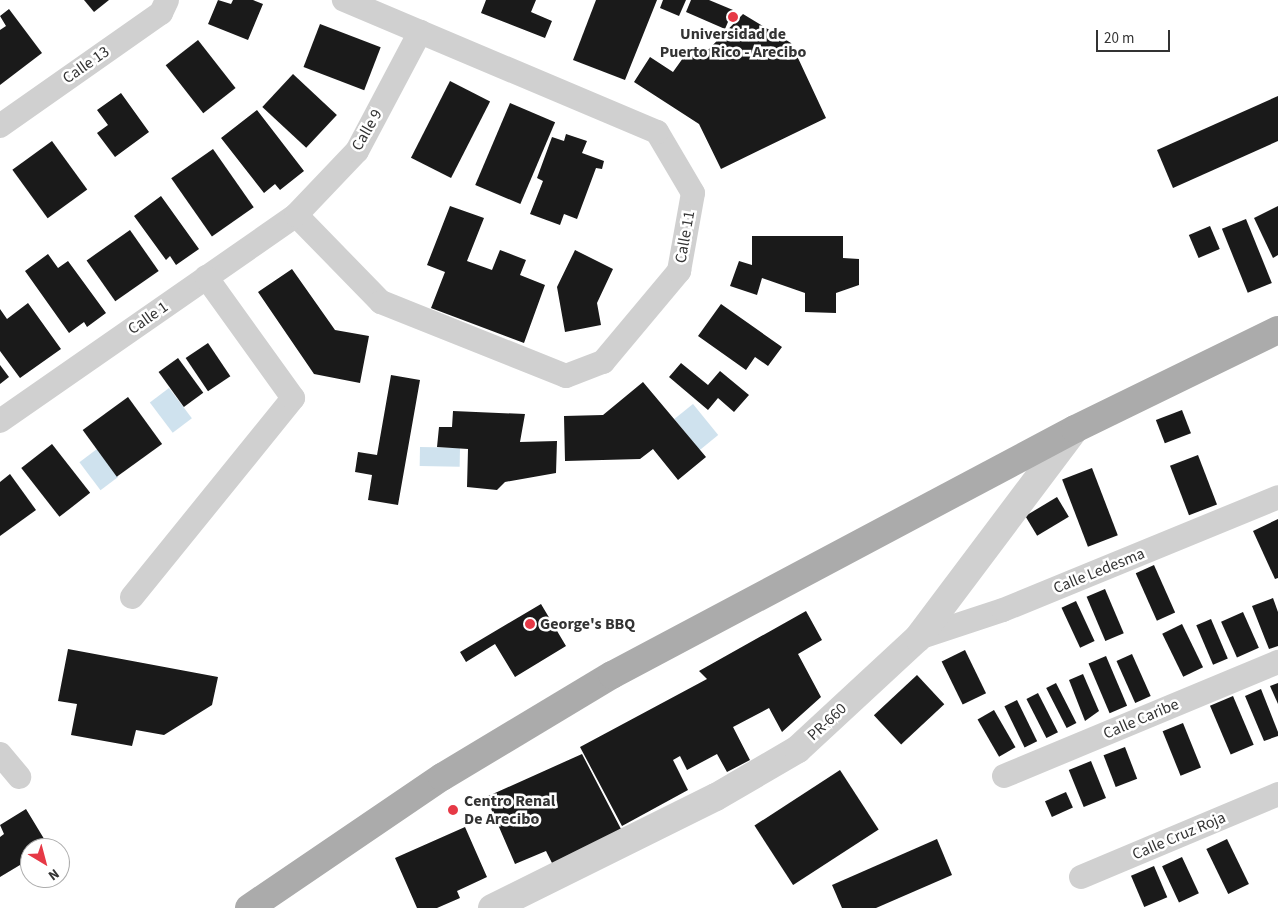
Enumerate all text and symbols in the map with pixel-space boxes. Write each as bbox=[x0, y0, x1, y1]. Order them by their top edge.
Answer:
marker: Universidad de Puerto Rico - Arecibo bbox=[727, 11, 739, 23]
scale bar bbox=[1098, 20, 1172, 52]
place label: Universidad de Puerto Rico - Arecibo bbox=[660, 24, 806, 62]
text: 20 m bbox=[1104, 28, 1134, 49]
street label: Calle 13 bbox=[59, 42, 113, 88]
street label: Calle 9 bbox=[348, 106, 386, 154]
street label: Calle 11 bbox=[671, 210, 699, 264]
street label: Calle 1 bbox=[124, 297, 172, 339]
street label: Calle Ledesma bbox=[1050, 544, 1148, 598]
place label: George's BBQ bbox=[540, 614, 635, 634]
marker: George's BBQ bbox=[524, 618, 536, 630]
street label: Calle Caribe bbox=[1100, 695, 1182, 743]
street label: PR-660 bbox=[803, 699, 851, 745]
place label: Centro Renal De Arecibo bbox=[464, 791, 555, 829]
marker: Centro Renal De Arecibo bbox=[446, 803, 460, 817]
street label: Calle Cruz Roja bbox=[1129, 808, 1229, 864]
north arrow bbox=[20, 838, 70, 888]
text: N bbox=[44, 863, 63, 885]

